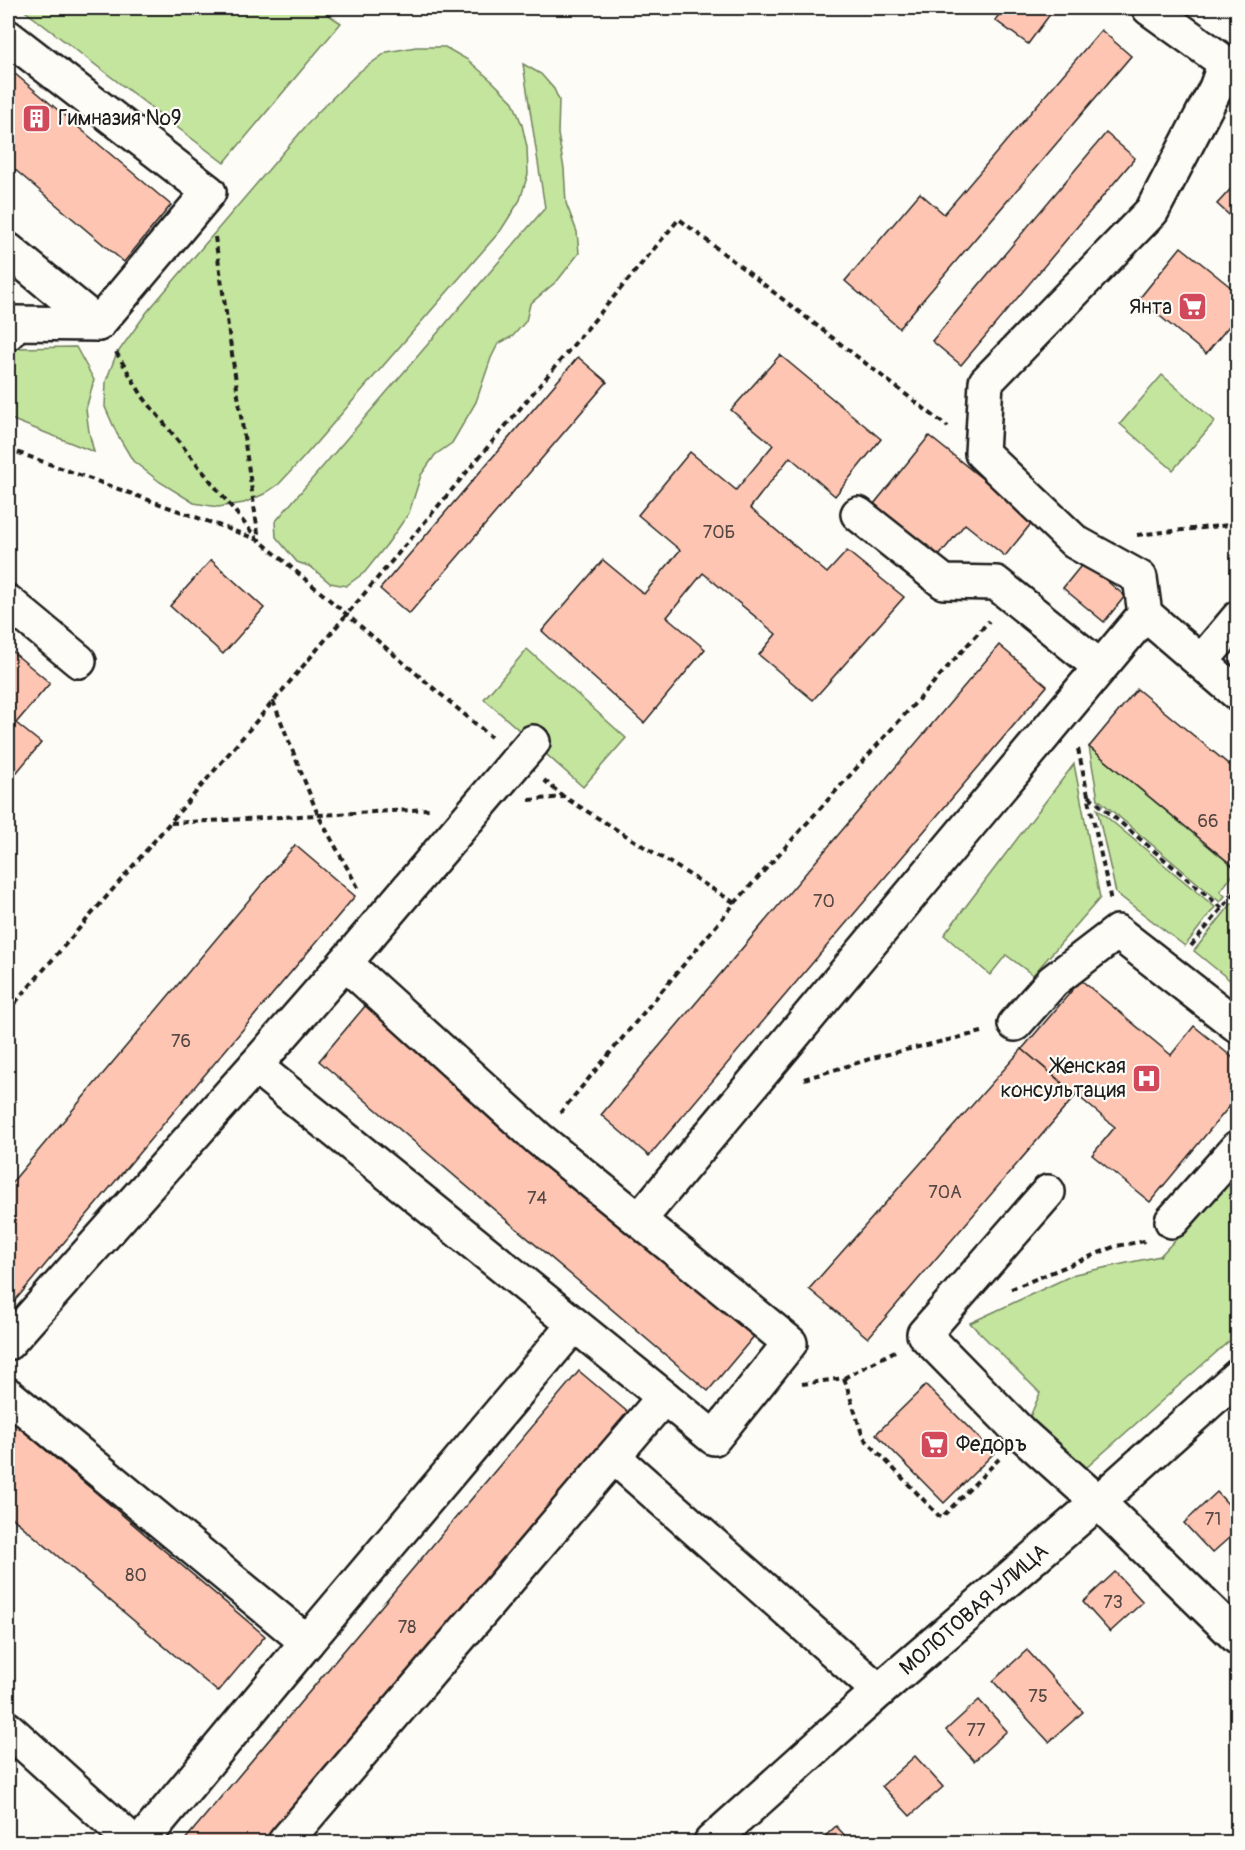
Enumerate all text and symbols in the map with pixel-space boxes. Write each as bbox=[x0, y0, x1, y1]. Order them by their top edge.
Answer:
building icon: Гимназия №9 bbox=[21, 102, 53, 134]
place label: Гимназия №9 bbox=[58, 105, 182, 132]
supermarket icon: Янта bbox=[1177, 291, 1209, 323]
place label: Янта bbox=[1129, 294, 1172, 321]
house number: 70Б bbox=[703, 521, 735, 544]
house number: 66 bbox=[1198, 810, 1218, 833]
house number: 70 bbox=[813, 890, 835, 913]
house number: 76 bbox=[171, 1030, 191, 1053]
place label: Женская консультация bbox=[1000, 1053, 1126, 1104]
hospital icon: Женская консультация bbox=[1131, 1062, 1163, 1094]
house number: 70А bbox=[928, 1181, 962, 1204]
house number: 74 bbox=[527, 1187, 548, 1210]
supermarket icon: Федоръ bbox=[919, 1428, 951, 1460]
place label: Федоръ bbox=[956, 1431, 1027, 1458]
house number: 71 bbox=[1205, 1508, 1221, 1531]
street label: МОЛОТОВАЯ УЛИЦА bbox=[894, 1538, 1054, 1681]
house number: 80 bbox=[125, 1564, 147, 1587]
house number: 73 bbox=[1103, 1591, 1123, 1614]
house number: 78 bbox=[398, 1616, 416, 1639]
house number: 75 bbox=[1028, 1685, 1048, 1708]
house number: 77 bbox=[966, 1719, 986, 1742]

